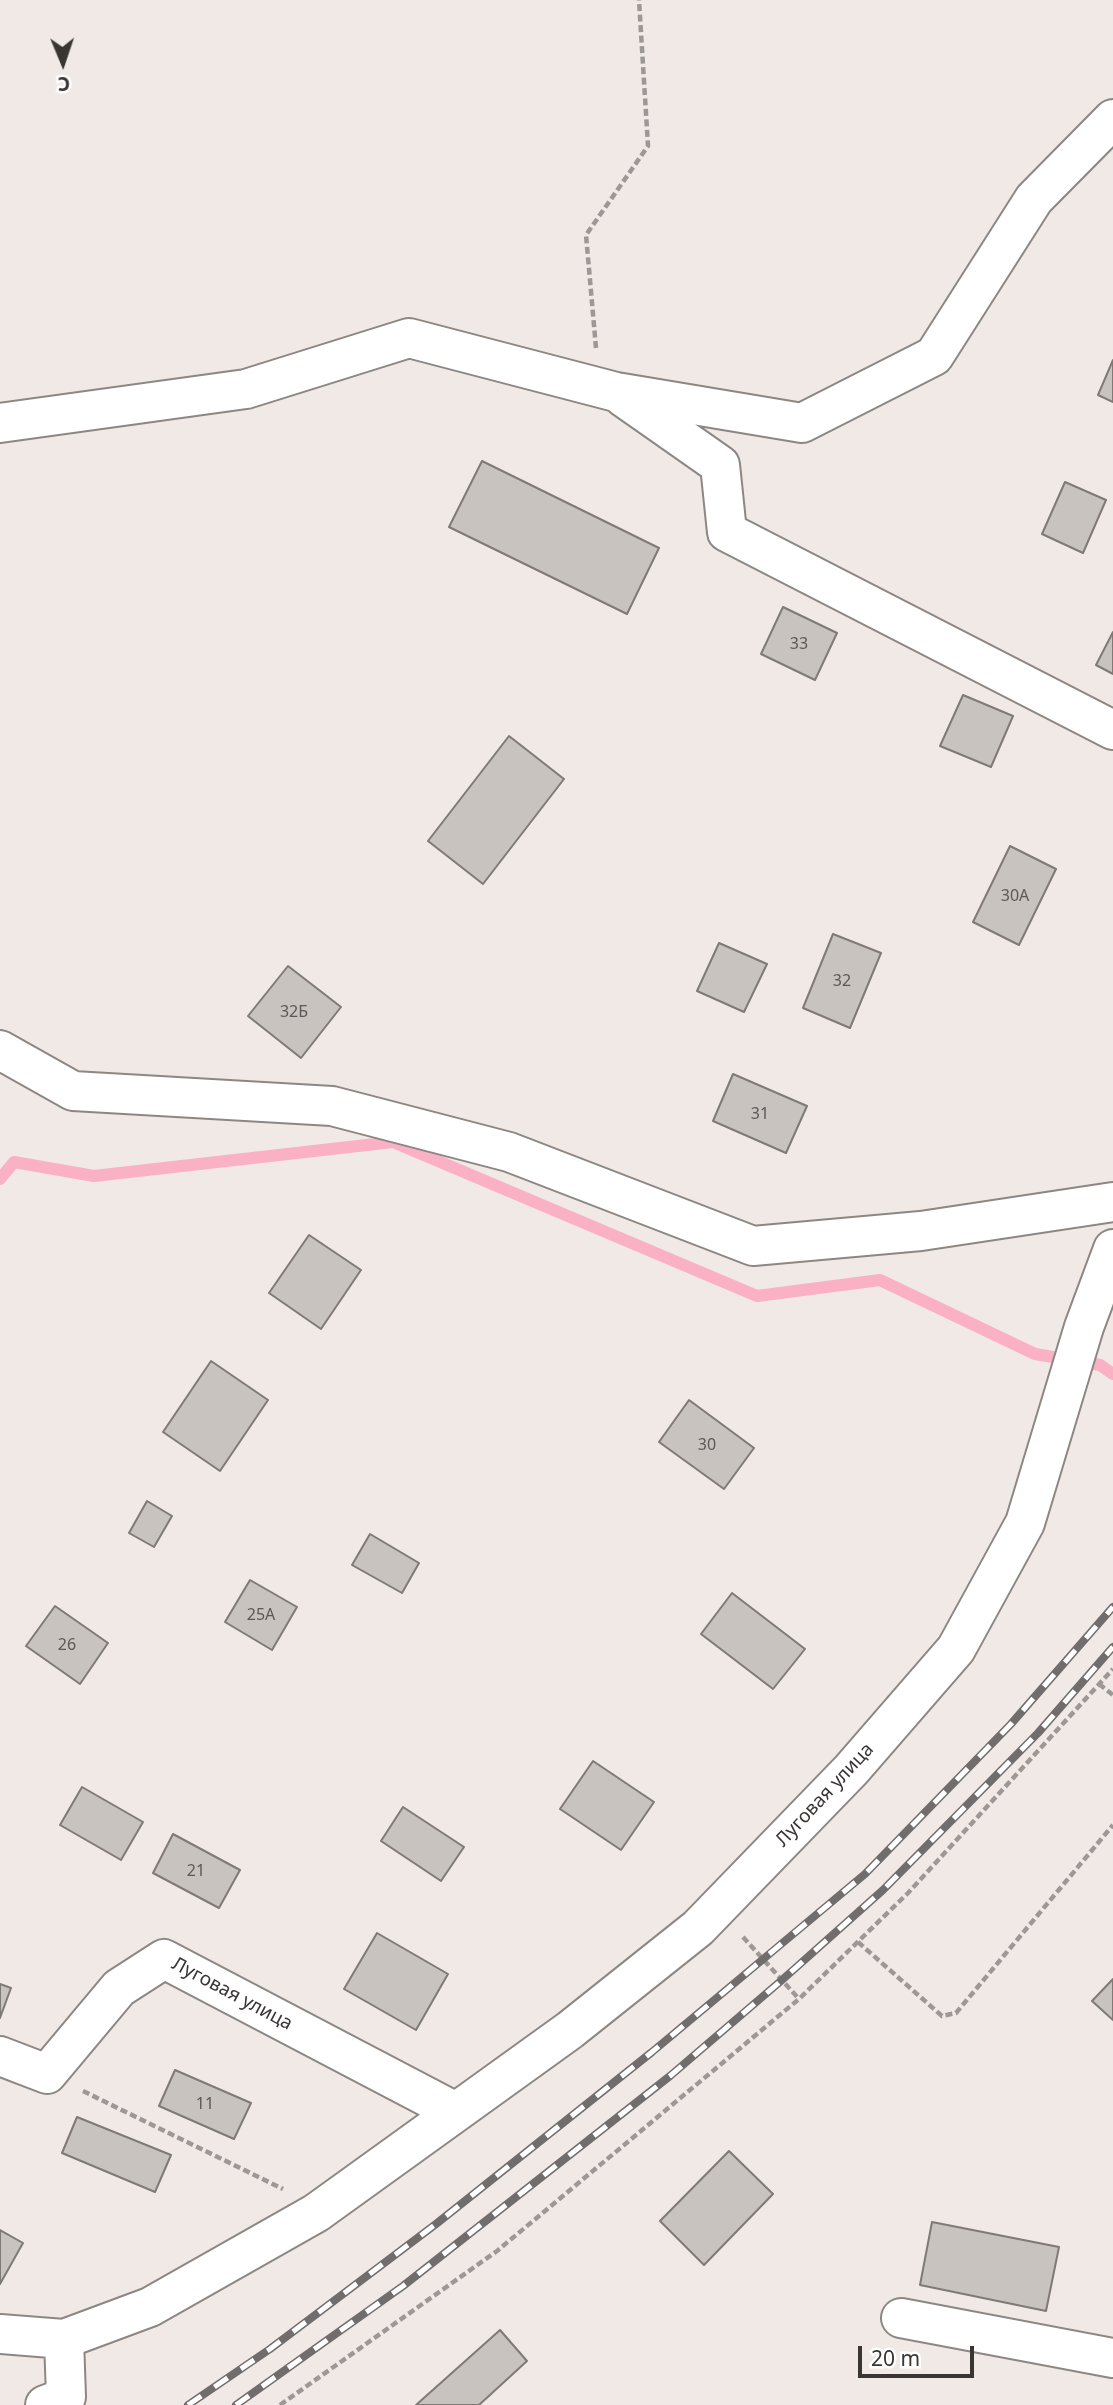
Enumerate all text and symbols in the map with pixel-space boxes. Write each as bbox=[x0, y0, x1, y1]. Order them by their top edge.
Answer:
north arrow bbox=[28, 28, 98, 98]
text: С bbox=[57, 71, 70, 97]
house number: 33 bbox=[790, 634, 808, 654]
house number: 30А bbox=[1001, 886, 1029, 906]
house number: 32 bbox=[833, 971, 851, 991]
house number: 32Б bbox=[280, 1002, 308, 1022]
house number: 31 bbox=[751, 1104, 769, 1124]
house number: 30 bbox=[698, 1435, 716, 1455]
house number: 25А bbox=[247, 1605, 275, 1625]
house number: 26 bbox=[58, 1635, 76, 1655]
street label: Луговая улица bbox=[771, 1738, 879, 1852]
house number: 21 bbox=[187, 1861, 205, 1881]
street label: Луговая улица bbox=[168, 1953, 296, 2035]
house number: 11 bbox=[196, 2094, 214, 2114]
scale bar bbox=[861, 2332, 976, 2376]
text: 20 m bbox=[871, 2344, 920, 2372]

